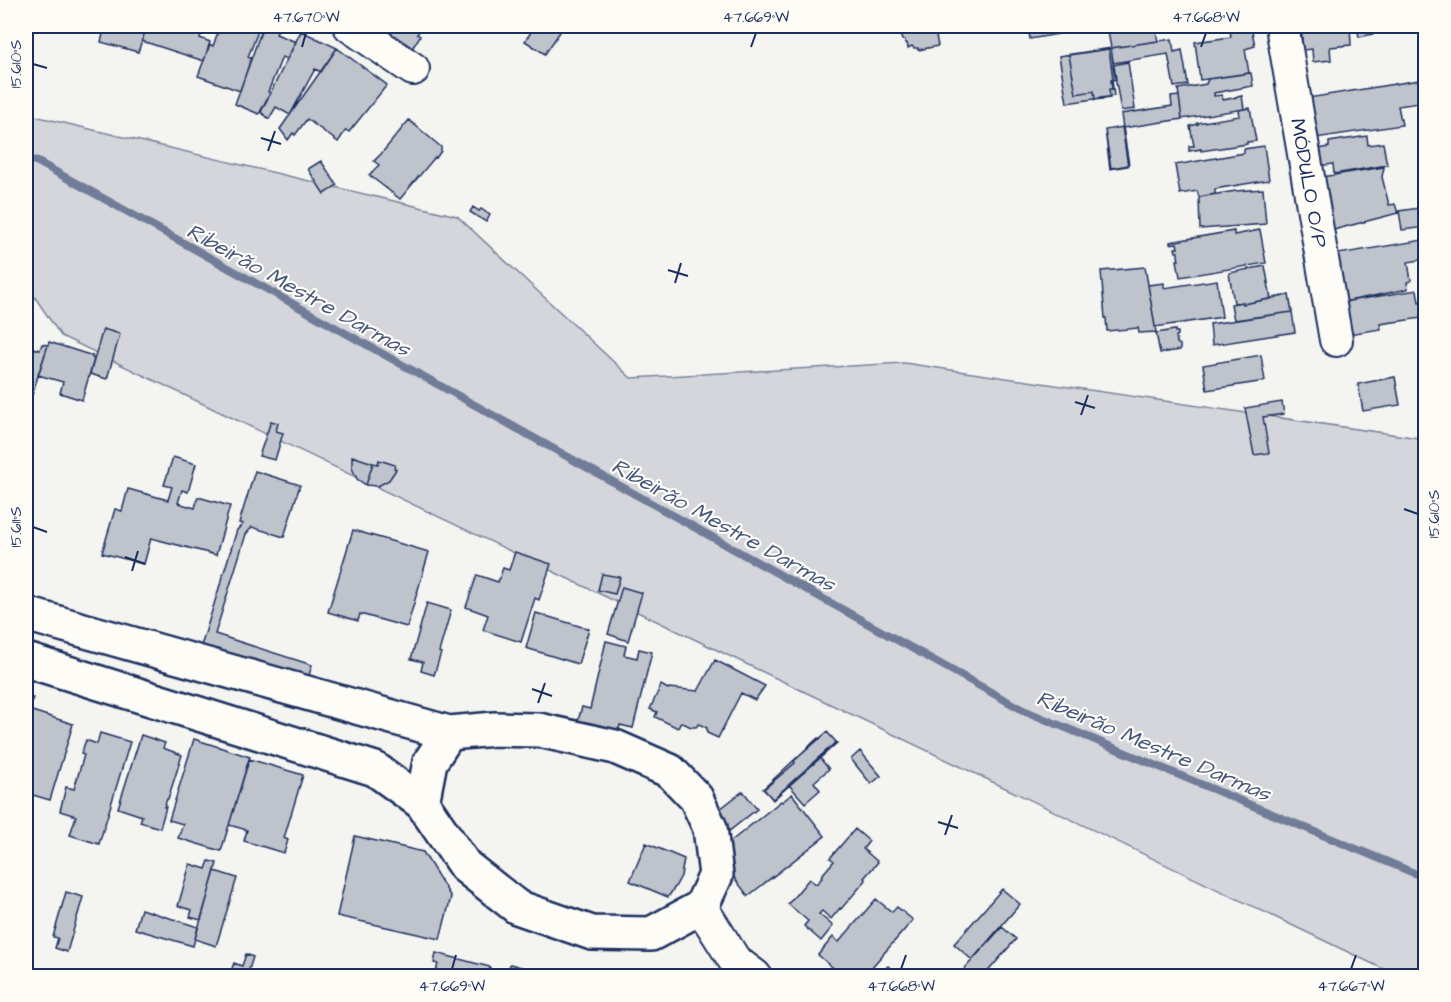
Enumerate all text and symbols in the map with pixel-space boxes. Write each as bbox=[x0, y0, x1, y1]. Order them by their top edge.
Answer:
text: 47.670°W bbox=[272, 7, 340, 28]
text: 47.669°W bbox=[723, 7, 789, 28]
text: 47.668°W bbox=[1172, 7, 1240, 28]
text: 15.610°S bbox=[6, 39, 27, 88]
street label: MÓDULO O/P bbox=[1283, 116, 1334, 251]
water label: Ribeirão Mestre Darmas bbox=[181, 216, 416, 365]
water label: Ribeirão Mestre Darmas bbox=[606, 451, 841, 600]
text: 15.610°S bbox=[1424, 489, 1445, 538]
text: 15.611°S bbox=[6, 506, 27, 547]
water label: Ribeirão Mestre Darmas bbox=[1032, 683, 1276, 810]
text: 47.669°W bbox=[419, 976, 485, 997]
text: 47.668°W bbox=[867, 976, 935, 997]
text: 47.667°W bbox=[1318, 976, 1385, 997]

